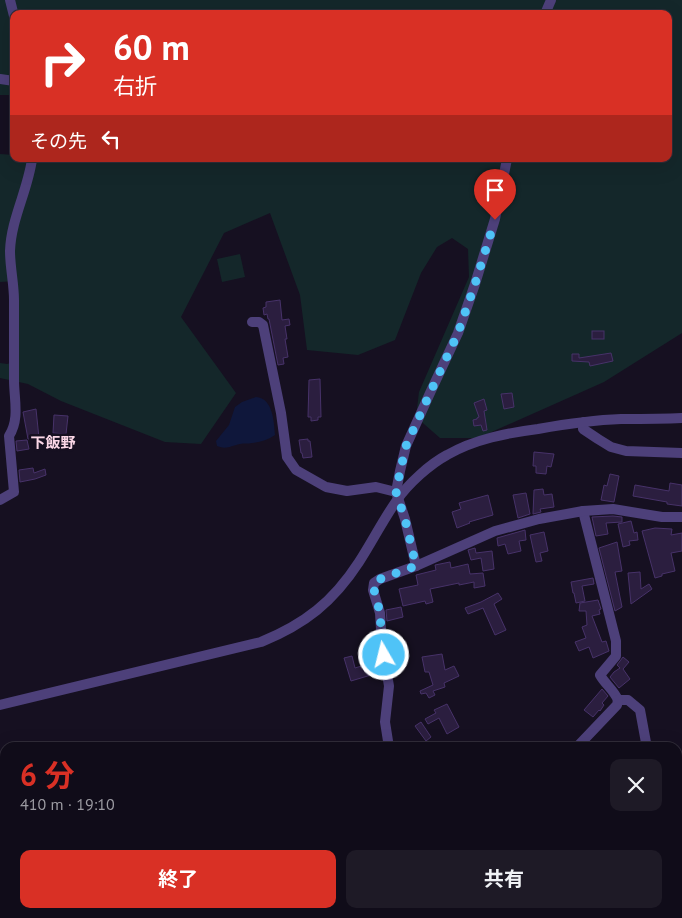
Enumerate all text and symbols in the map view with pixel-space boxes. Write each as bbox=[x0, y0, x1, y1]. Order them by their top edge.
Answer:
text: 60 m bbox=[113, 24, 190, 70]
icon: right bbox=[30, 30, 95, 95]
text: 右折 bbox=[113, 72, 157, 100]
icon: left bbox=[97, 125, 125, 153]
text: その先 bbox=[30, 129, 87, 153]
pin bbox=[474, 169, 516, 220]
icon: arrive bbox=[481, 176, 509, 204]
district label: 下飯野 bbox=[30, 433, 76, 452]
position arrow bbox=[357, 628, 409, 680]
text: 6 分 bbox=[20, 755, 75, 794]
button: close bbox=[610, 759, 662, 811]
text: 410 m · 19:10 bbox=[20, 794, 115, 814]
button: 終了 bbox=[20, 850, 336, 908]
button: 共有 bbox=[346, 850, 662, 908]

